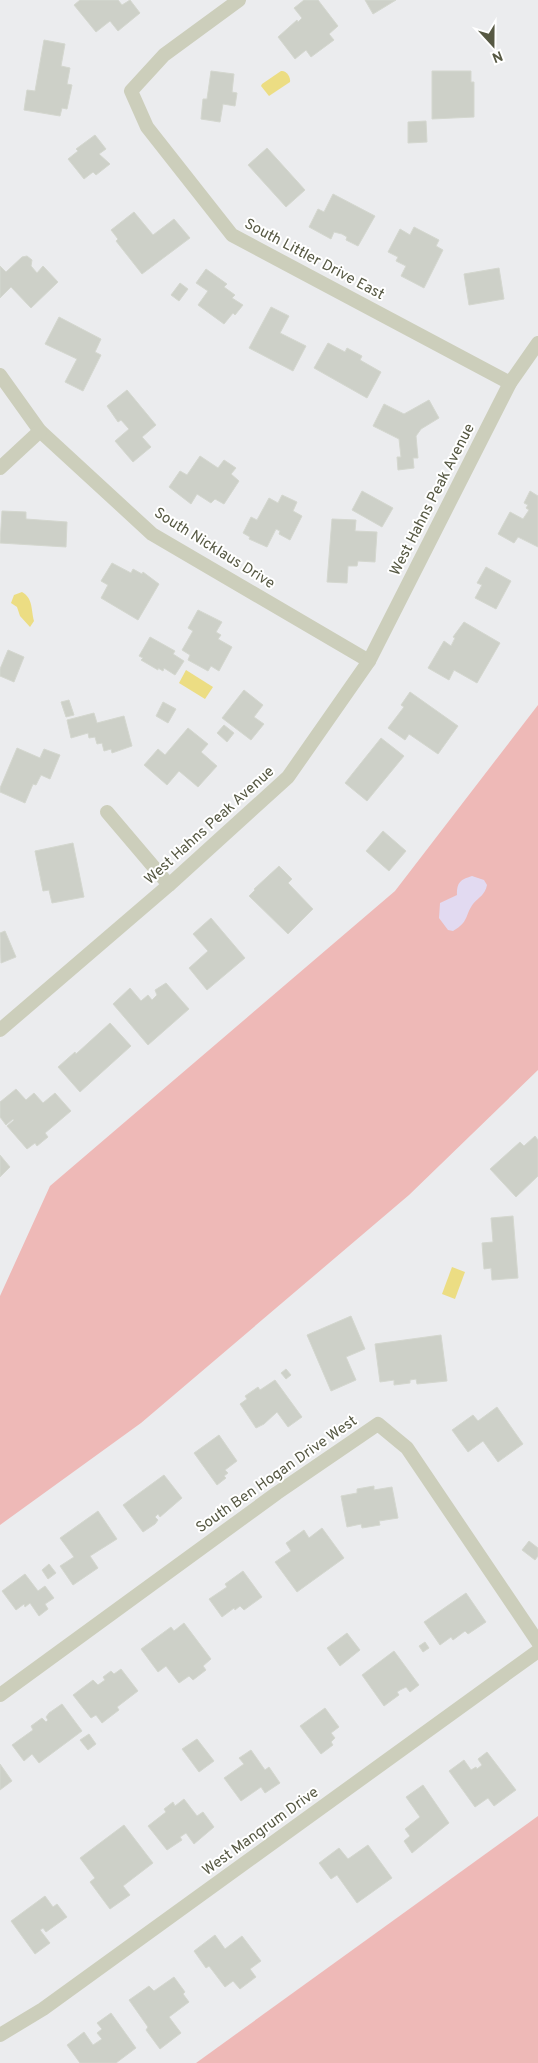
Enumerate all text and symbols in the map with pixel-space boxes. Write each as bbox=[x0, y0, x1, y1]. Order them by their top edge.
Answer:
north arrow bbox=[468, 20, 518, 70]
text: N bbox=[489, 46, 505, 65]
street label: South Littler Drive East bbox=[241, 215, 387, 305]
street label: West Hahns Peak Avenue bbox=[386, 421, 480, 579]
street label: South Nicklaus Drive bbox=[150, 504, 278, 594]
street label: West Hahns Peak Avenue bbox=[141, 763, 279, 889]
street label: South Ben Hogan Drive West bbox=[193, 1412, 361, 1538]
street label: West Mangrum Drive bbox=[199, 1783, 323, 1881]

